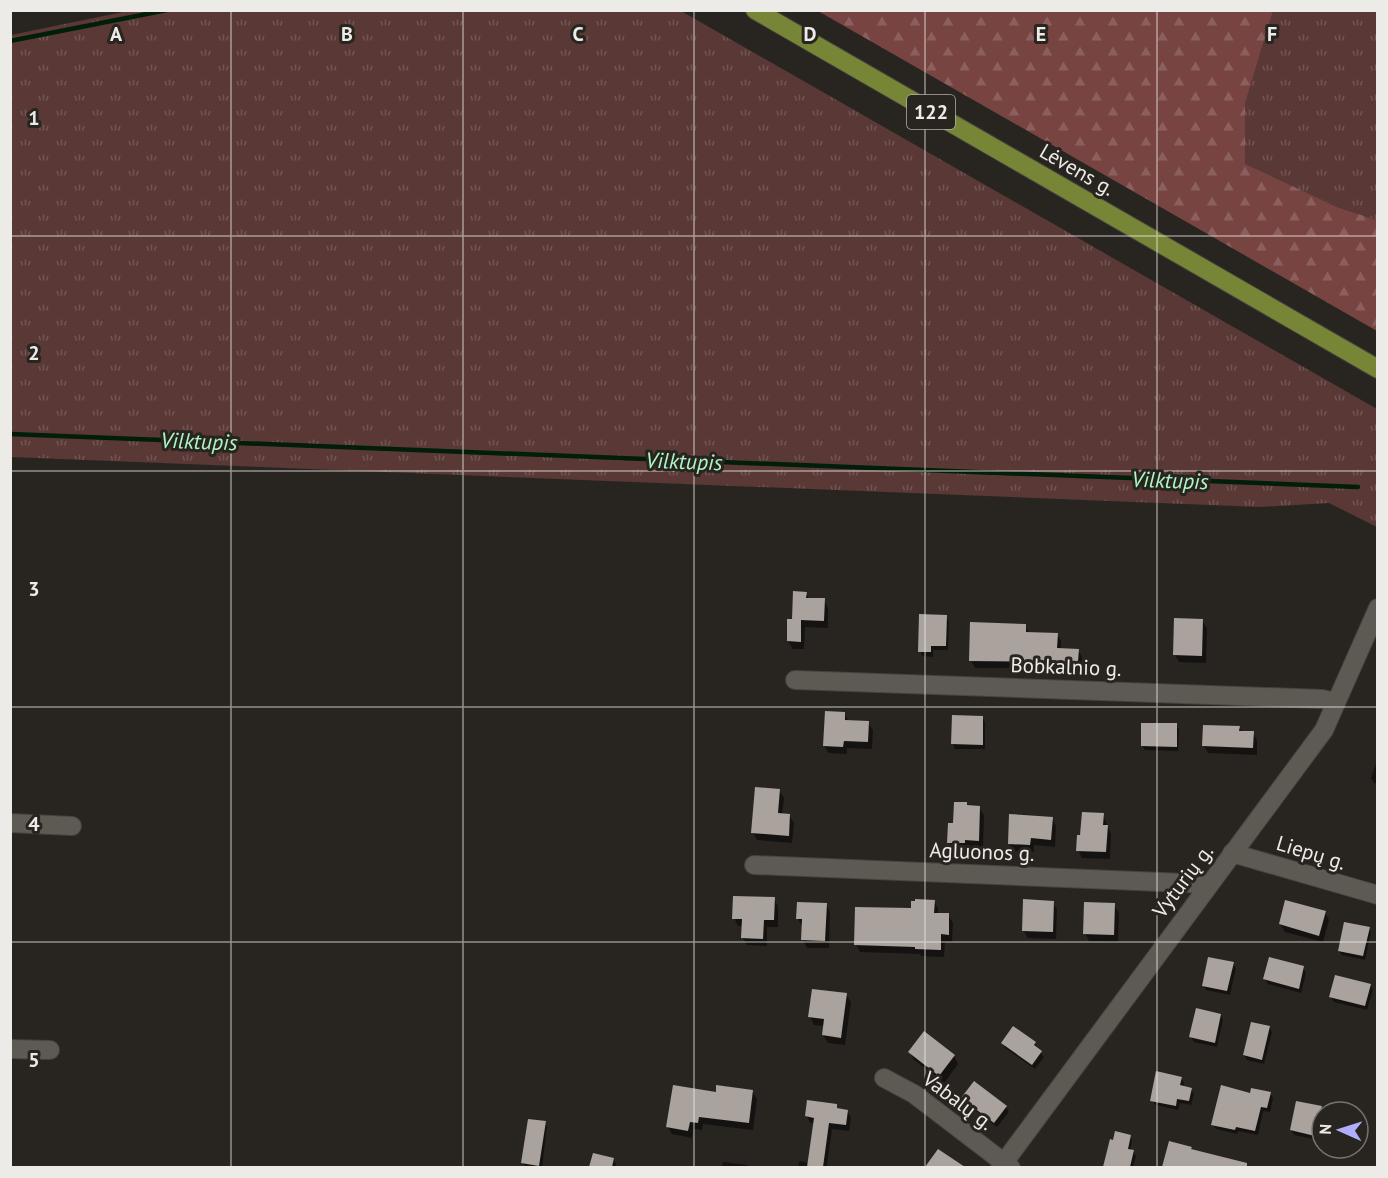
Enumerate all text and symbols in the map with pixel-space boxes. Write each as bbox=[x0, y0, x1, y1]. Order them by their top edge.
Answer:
text: A bbox=[110, 21, 123, 47]
text: B bbox=[341, 21, 353, 47]
text: C bbox=[572, 21, 584, 47]
text: D bbox=[804, 21, 817, 47]
text: E bbox=[1036, 21, 1046, 47]
text: F bbox=[1267, 21, 1277, 47]
road number: 122 bbox=[907, 95, 955, 129]
text: 1 bbox=[28, 105, 40, 131]
street label: Lėvens g. bbox=[1035, 137, 1120, 202]
text: 2 bbox=[28, 340, 40, 366]
water label: Vilktupis bbox=[160, 426, 238, 456]
water label: Vilktupis bbox=[645, 446, 723, 476]
water label: Vilktupis bbox=[1131, 465, 1209, 495]
text: 3 bbox=[28, 576, 40, 602]
street label: Bobkalnio g. bbox=[1010, 651, 1122, 682]
text: 4 bbox=[28, 811, 40, 837]
street label: Liepų g. bbox=[1273, 829, 1349, 876]
street label: Agluonos g. bbox=[929, 836, 1035, 867]
street label: Vyturių g. bbox=[1146, 839, 1219, 924]
text: 5 bbox=[28, 1047, 40, 1073]
street label: Vabalų g. bbox=[917, 1065, 999, 1136]
north arrow bbox=[1310, 1100, 1370, 1160]
text: N bbox=[1315, 1123, 1335, 1135]

